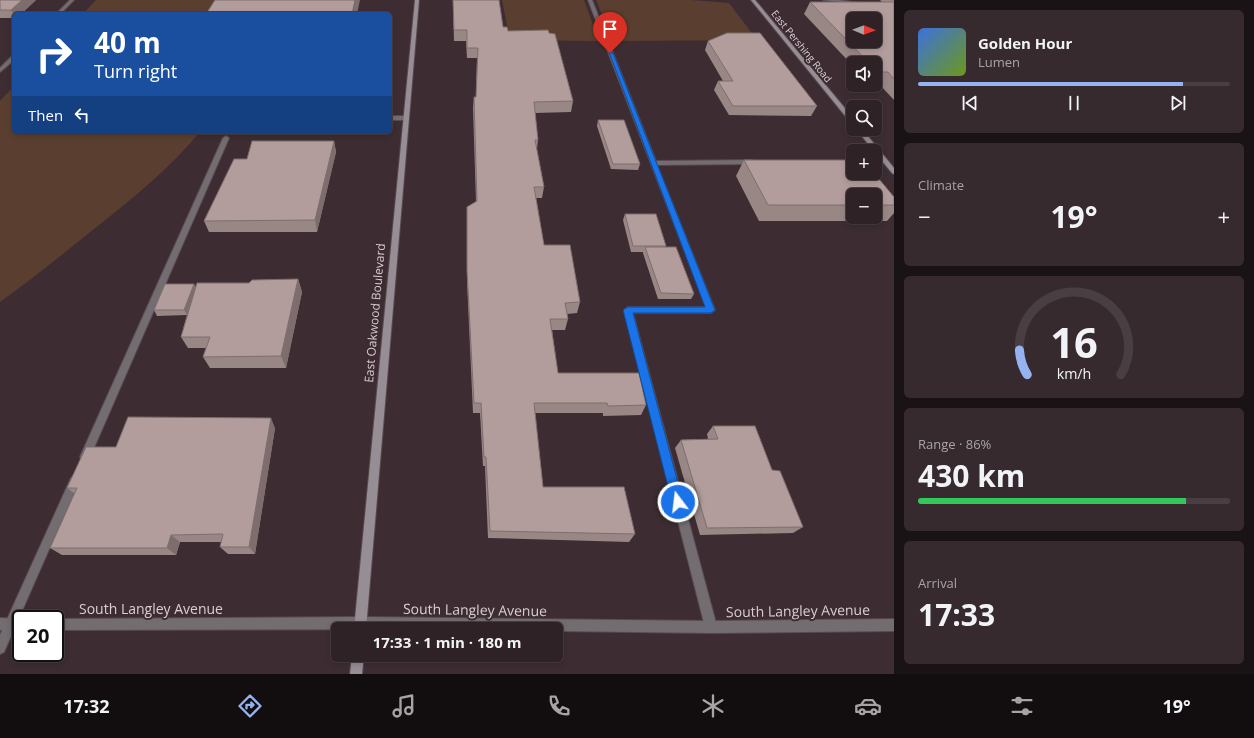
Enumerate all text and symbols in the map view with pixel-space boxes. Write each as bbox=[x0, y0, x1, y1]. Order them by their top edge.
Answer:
street label: East Pershing Road bbox=[768, 7, 836, 85]
pin bbox=[593, 12, 627, 53]
north arrow bbox=[846, 12, 882, 48]
map controls bbox=[846, 12, 882, 224]
icon: arrive bbox=[599, 18, 621, 40]
text: 40 m bbox=[94, 23, 161, 61]
icon: right bbox=[28, 28, 80, 80]
text: Golden Hour bbox=[978, 33, 1072, 53]
text: Lumen bbox=[978, 53, 1020, 71]
button: sound bbox=[846, 56, 882, 92]
text: Turn right bbox=[94, 59, 177, 83]
icon: previous bbox=[959, 92, 981, 114]
icon: pause bbox=[1063, 92, 1085, 114]
icon: next bbox=[1167, 92, 1189, 114]
button: search bbox=[846, 100, 882, 136]
icon: left bbox=[71, 104, 93, 126]
text: Then bbox=[28, 105, 63, 125]
button: + bbox=[846, 144, 882, 180]
text: Climate bbox=[918, 176, 964, 194]
button: − bbox=[846, 188, 882, 224]
text: 19° bbox=[1050, 196, 1098, 237]
text: − bbox=[918, 201, 931, 231]
text: + bbox=[1217, 201, 1230, 231]
street label: East Oakwood Boulevard bbox=[360, 242, 389, 383]
text: 16 bbox=[1050, 314, 1098, 370]
text: km/h bbox=[1057, 364, 1091, 383]
text: Range · 86% bbox=[918, 435, 991, 453]
text: 430 km bbox=[918, 455, 1025, 496]
position arrow bbox=[657, 481, 699, 523]
text: Arrival bbox=[918, 574, 957, 592]
text: 17:33 bbox=[918, 594, 995, 635]
street label: South Langley Avenue bbox=[79, 599, 223, 618]
street label: South Langley Avenue bbox=[403, 599, 547, 620]
street label: South Langley Avenue bbox=[726, 600, 870, 621]
speed limit sign: 20 bbox=[12, 610, 64, 662]
text: 17:33 · 1 min · 180 m bbox=[373, 632, 521, 652]
icon: directions bbox=[236, 692, 264, 720]
icon: music bbox=[390, 692, 418, 720]
icon: phone bbox=[545, 692, 573, 720]
icon: climate bbox=[699, 692, 727, 720]
icon: car bbox=[854, 692, 882, 720]
icon: filters bbox=[1008, 692, 1036, 720]
text: 17:32 bbox=[63, 694, 110, 718]
text: 19° bbox=[1162, 694, 1191, 718]

